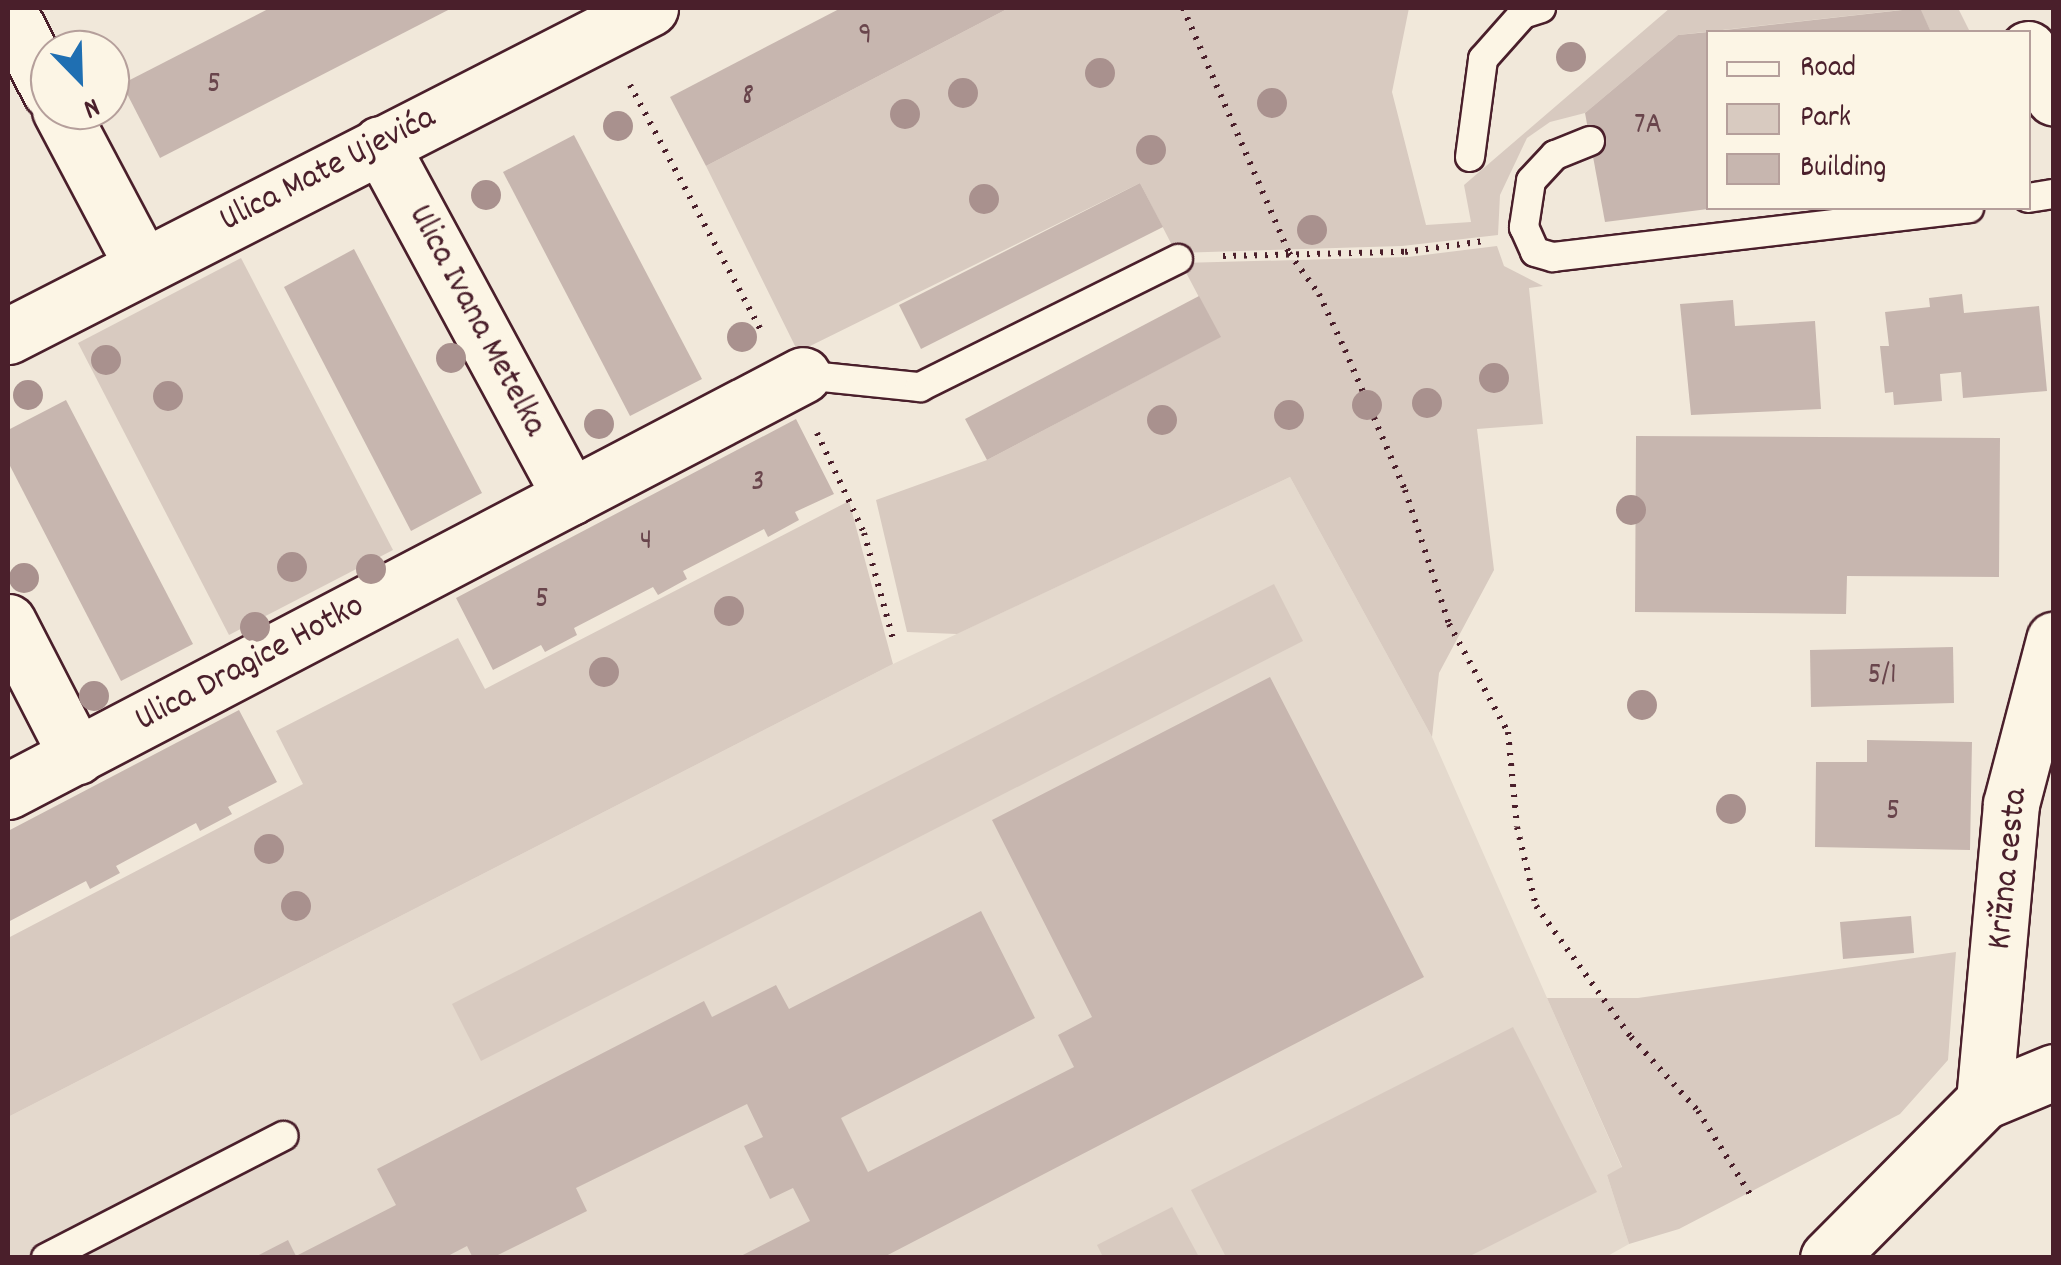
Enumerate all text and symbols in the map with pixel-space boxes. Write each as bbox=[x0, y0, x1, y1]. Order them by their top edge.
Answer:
house number: 9 bbox=[858, 19, 872, 55]
north arrow bbox=[30, 30, 130, 130]
legend bbox=[1706, 30, 2031, 210]
text: Road bbox=[1800, 48, 1856, 91]
house number: 5 bbox=[207, 68, 221, 104]
house number: 8 bbox=[742, 80, 754, 116]
text: N bbox=[77, 85, 105, 127]
street label: Ulica Mate Ujevića bbox=[213, 98, 443, 242]
text: Park bbox=[1800, 98, 1851, 141]
house number: 7A bbox=[1634, 109, 1662, 145]
text: Building bbox=[1800, 148, 1886, 191]
street label: Ulica Ivana Metelka bbox=[397, 198, 555, 444]
house number: 3 bbox=[751, 466, 765, 502]
house number: 4 bbox=[640, 525, 652, 561]
house number: 5 bbox=[535, 583, 549, 619]
street label: Ulica Dragice Hotko bbox=[128, 586, 372, 742]
house number: 5/1 bbox=[1867, 659, 1897, 695]
street label: Križna cesta bbox=[1980, 786, 2038, 952]
house number: 5 bbox=[1886, 795, 1900, 831]

